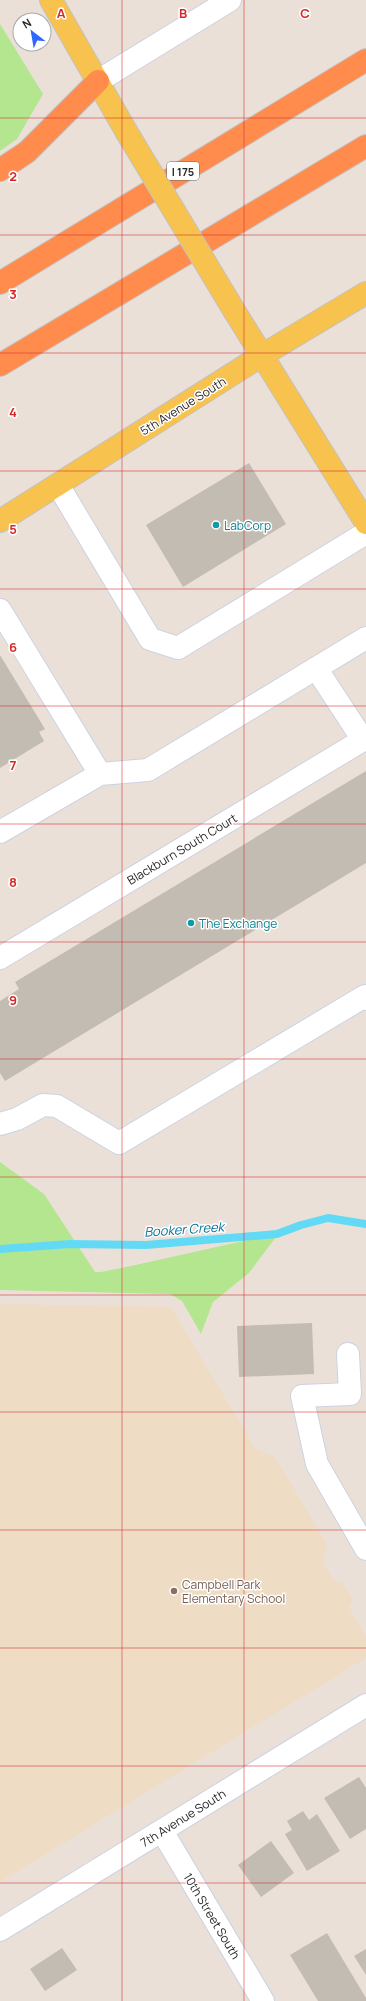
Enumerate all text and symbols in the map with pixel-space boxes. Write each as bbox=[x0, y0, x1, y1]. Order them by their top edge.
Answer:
text: A bbox=[57, 4, 66, 22]
text: B bbox=[179, 4, 187, 22]
text: C bbox=[300, 4, 310, 22]
north arrow bbox=[12, 12, 52, 52]
text: N bbox=[19, 14, 34, 31]
road number: I 175 bbox=[167, 162, 199, 180]
text: 2 bbox=[9, 167, 17, 185]
text: 3 bbox=[9, 285, 17, 303]
street label: 5th Avenue South bbox=[137, 373, 229, 439]
text: 4 bbox=[9, 403, 17, 421]
place label: LabCorp bbox=[224, 517, 271, 534]
text: 5 bbox=[9, 520, 17, 538]
marker: LabCorp bbox=[211, 520, 221, 530]
text: 6 bbox=[9, 638, 17, 656]
text: 7 bbox=[10, 756, 17, 774]
street label: Blackburn South Court bbox=[124, 809, 240, 889]
text: 8 bbox=[9, 873, 17, 891]
place label: The Exchange bbox=[199, 915, 277, 932]
marker: The Exchange bbox=[186, 918, 196, 928]
text: 9 bbox=[9, 991, 17, 1009]
water label: Booker Creek bbox=[143, 1217, 227, 1241]
place label: Campbell Park Elementary School bbox=[182, 1576, 285, 1607]
marker: Campbell Park Elementary School bbox=[169, 1586, 179, 1596]
street label: 7th Avenue South bbox=[137, 1785, 229, 1851]
street label: 10th Street South bbox=[180, 1870, 244, 1962]

